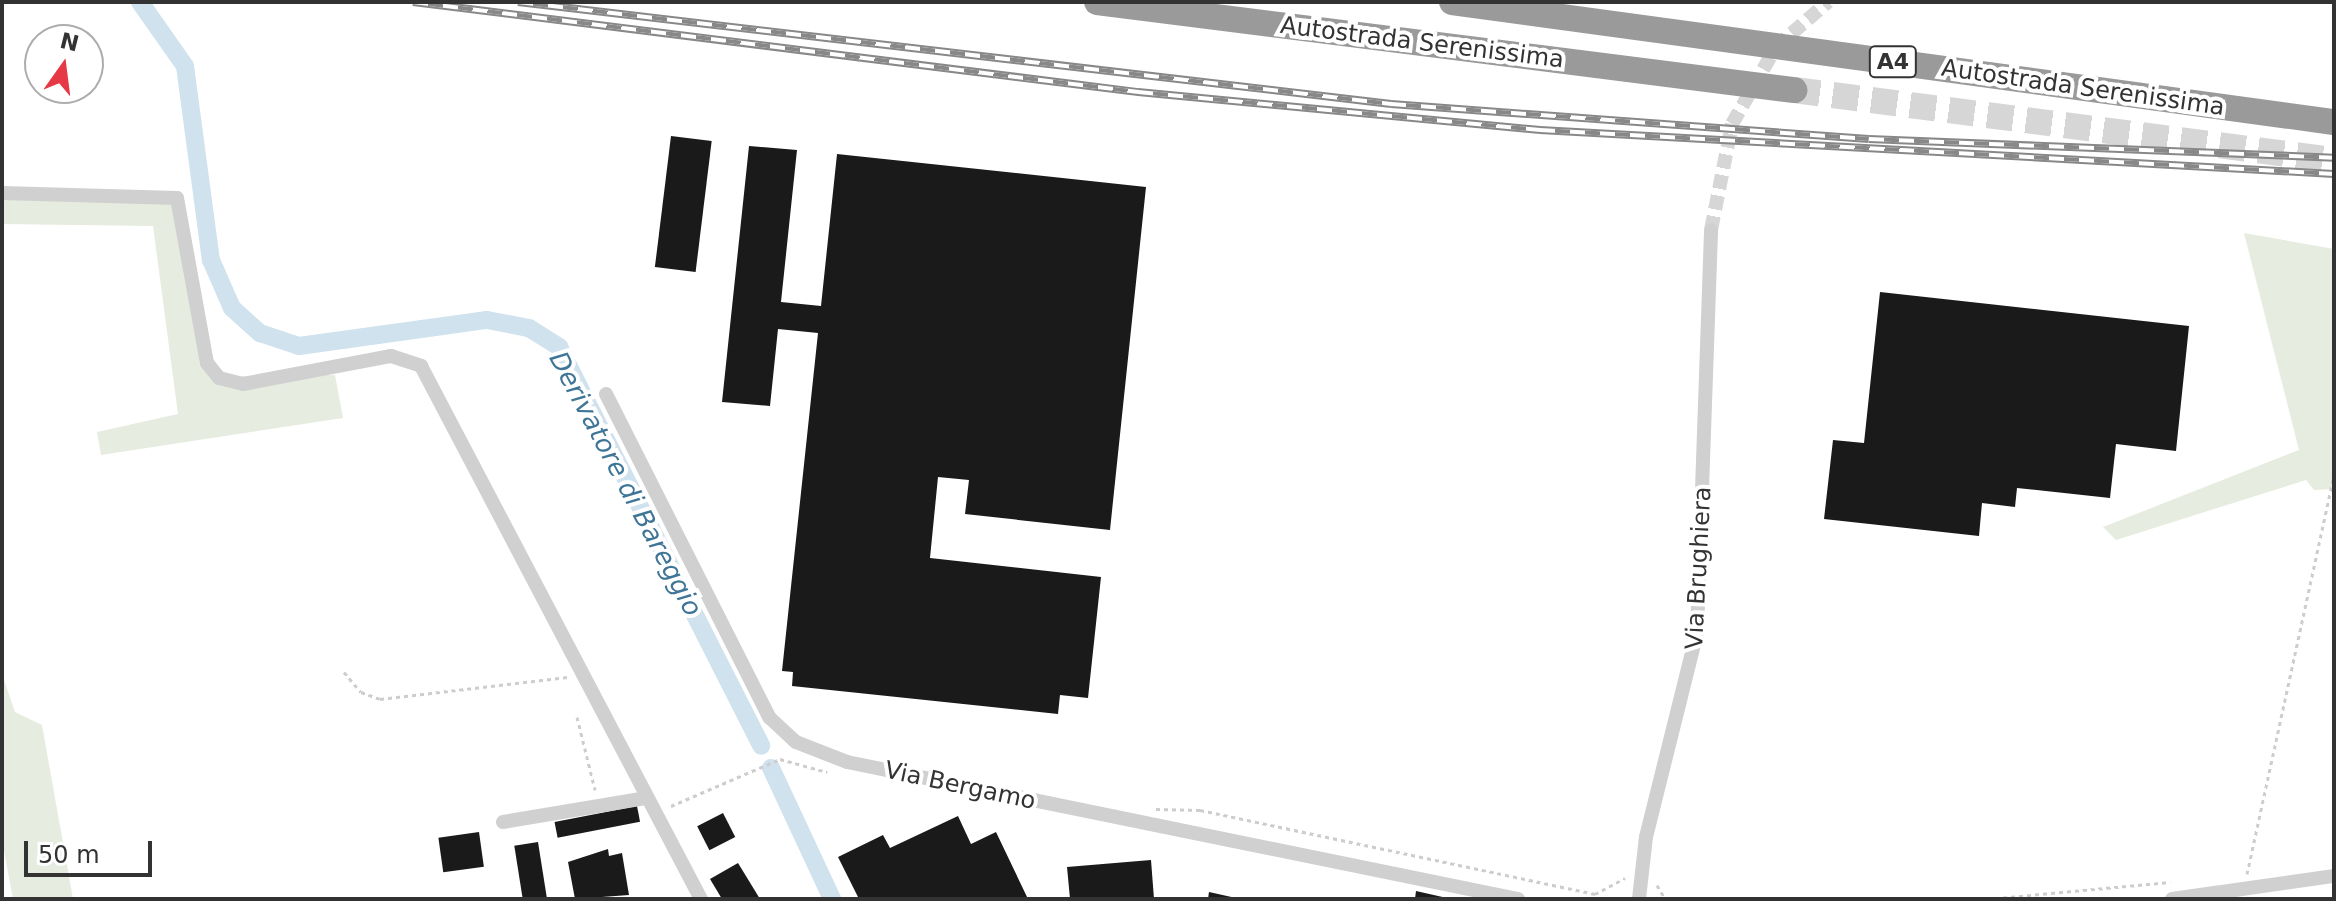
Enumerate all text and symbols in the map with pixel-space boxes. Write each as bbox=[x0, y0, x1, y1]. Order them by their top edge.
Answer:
street label: Autostrada Serenissima bbox=[1279, 11, 1565, 75]
north arrow bbox=[24, 24, 104, 104]
text: N bbox=[57, 28, 81, 57]
road number: A4 bbox=[1867, 44, 1919, 80]
street label: Autostrada Serenissima bbox=[1940, 54, 2226, 122]
water label: Derivatore di Bareggio bbox=[542, 346, 708, 622]
street label: Via Brughiera bbox=[1680, 486, 1718, 650]
street label: Via Bergamo bbox=[882, 756, 1038, 816]
scale bar bbox=[28, 825, 156, 875]
text: 50 m bbox=[38, 841, 100, 869]

